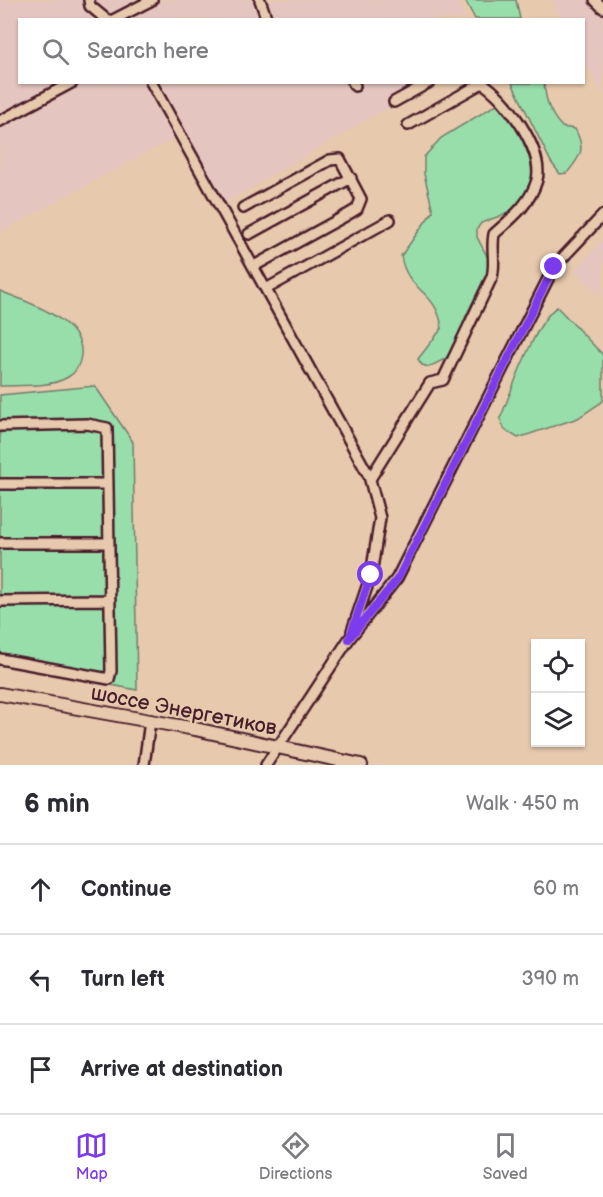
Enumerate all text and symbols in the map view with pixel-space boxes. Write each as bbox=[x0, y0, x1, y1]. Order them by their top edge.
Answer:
search box bbox=[18, 18, 585, 84]
icon: search bbox=[39, 35, 72, 68]
text: Search here bbox=[87, 38, 209, 65]
route end bbox=[540, 253, 566, 279]
route start bbox=[357, 561, 383, 587]
map controls bbox=[531, 639, 585, 747]
button: locate bbox=[531, 639, 585, 693]
street label: шоссе Энергетиков bbox=[89, 680, 279, 741]
button: layers bbox=[531, 693, 585, 747]
text: 6 min bbox=[24, 789, 90, 820]
text: Walk · 450 m bbox=[466, 792, 579, 816]
icon: ahead bbox=[24, 873, 57, 906]
text: Continue bbox=[81, 876, 171, 903]
text: 60 m bbox=[533, 877, 579, 901]
icon: left bbox=[24, 963, 57, 996]
text: Turn left bbox=[81, 966, 165, 993]
text: 390 m bbox=[521, 967, 579, 991]
icon: arrive bbox=[24, 1053, 57, 1086]
text: Arrive at destination bbox=[81, 1056, 283, 1083]
tab: Map bbox=[75, 1129, 108, 1184]
tab: Directions bbox=[259, 1129, 332, 1184]
tab: Saved bbox=[483, 1129, 528, 1184]

